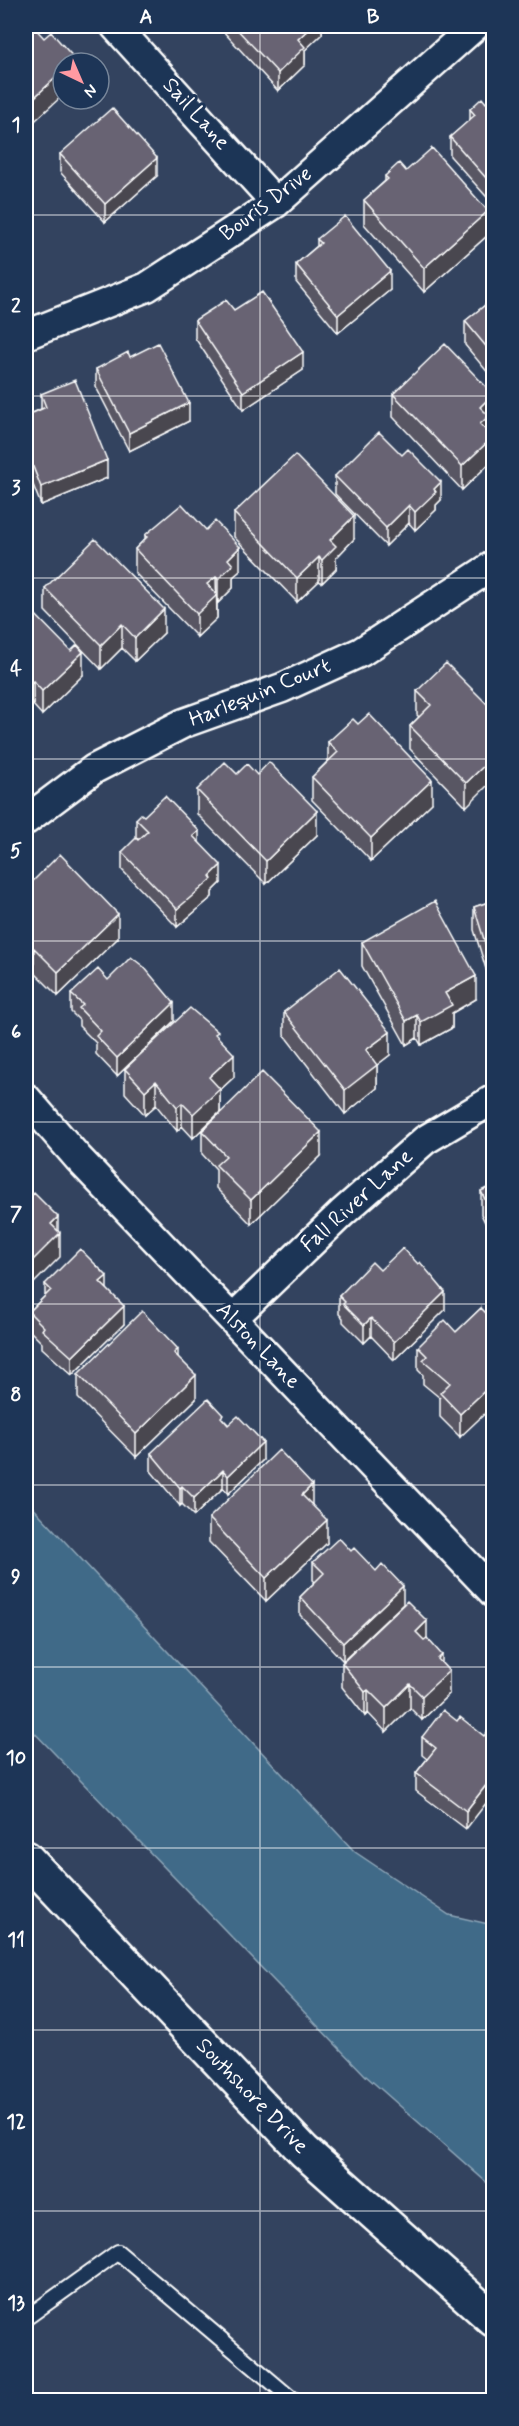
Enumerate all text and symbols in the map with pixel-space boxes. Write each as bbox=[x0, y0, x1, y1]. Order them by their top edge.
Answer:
text: A bbox=[139, 4, 153, 31]
text: B bbox=[367, 4, 380, 31]
north arrow bbox=[51, 51, 111, 111]
street label: Sail Lane bbox=[156, 72, 236, 156]
text: N bbox=[79, 79, 102, 102]
text: 1 bbox=[12, 112, 20, 139]
street label: Bouris Drive bbox=[214, 160, 318, 248]
text: 2 bbox=[11, 293, 21, 320]
text: 3 bbox=[11, 475, 21, 502]
street label: Harlequin Court bbox=[185, 652, 335, 734]
text: 4 bbox=[10, 656, 22, 683]
text: 5 bbox=[10, 838, 22, 865]
text: 6 bbox=[11, 1019, 21, 1046]
street label: Fall River Lane bbox=[295, 1143, 419, 1259]
text: 7 bbox=[10, 1201, 22, 1228]
street label: Alston Lane bbox=[209, 1296, 307, 1396]
text: 8 bbox=[10, 1382, 22, 1409]
text: 9 bbox=[11, 1564, 21, 1591]
text: 10 bbox=[6, 1745, 26, 1772]
text: 11 bbox=[7, 1927, 25, 1954]
street label: Southshore Drive bbox=[190, 2032, 315, 2160]
text: 12 bbox=[6, 2109, 26, 2136]
text: 13 bbox=[7, 2290, 25, 2317]

